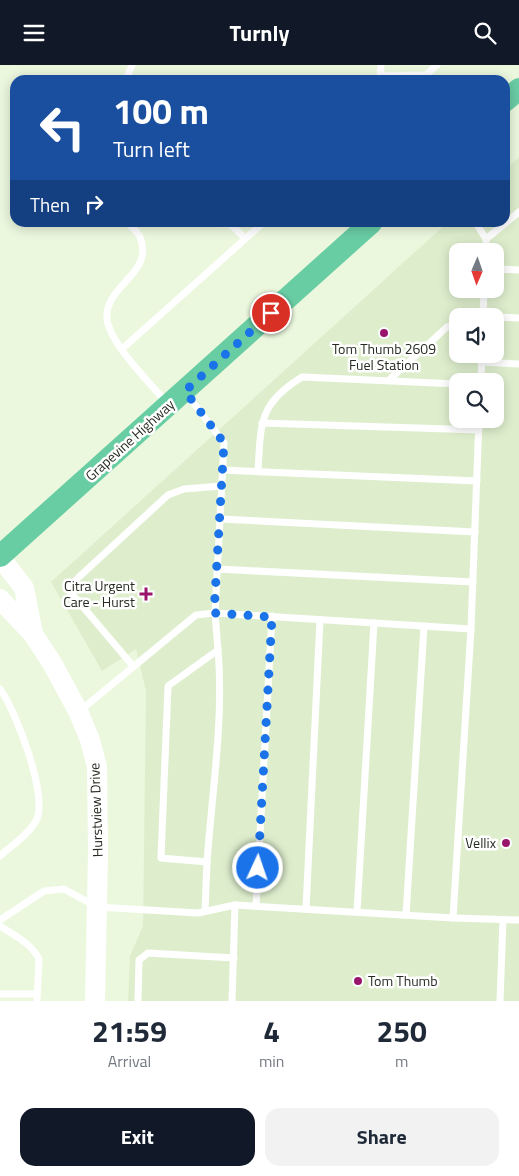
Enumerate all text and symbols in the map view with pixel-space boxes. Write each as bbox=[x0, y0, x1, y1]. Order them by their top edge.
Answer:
text: Turnly bbox=[230, 16, 289, 50]
icon: menu bbox=[20, 19, 48, 47]
icon: search bbox=[471, 19, 499, 47]
text: 100 m bbox=[113, 84, 209, 138]
icon: left bbox=[30, 95, 95, 160]
text: Turn left bbox=[113, 132, 190, 166]
text: Then bbox=[30, 190, 70, 219]
icon: right bbox=[80, 190, 108, 218]
north arrow bbox=[449, 243, 504, 297]
map controls bbox=[449, 243, 504, 428]
pin bbox=[250, 292, 292, 334]
icon: arrive bbox=[257, 299, 285, 327]
button: sound bbox=[449, 308, 504, 363]
marker: Tom Thumb 2609 Fuel Station bbox=[378, 327, 390, 339]
place label: Tom Thumb 2609 Fuel Station bbox=[332, 338, 436, 375]
button: search bbox=[449, 373, 504, 428]
street label: Grapevine Highway bbox=[80, 394, 179, 485]
place label: Citra Urgent Care - Hurst bbox=[63, 575, 135, 612]
marker: Citra Urgent Care - Hurst bbox=[139, 587, 153, 601]
street label: Hurstview Drive bbox=[83, 763, 108, 858]
place label: Vellix bbox=[465, 832, 497, 853]
marker: Vellix bbox=[500, 837, 512, 849]
position arrow bbox=[231, 841, 283, 893]
place label: Tom Thumb bbox=[368, 970, 438, 991]
marker: Tom Thumb bbox=[352, 975, 364, 987]
text: 21:59 bbox=[92, 1008, 167, 1054]
text: 4 bbox=[263, 1008, 280, 1054]
text: 250 bbox=[377, 1008, 427, 1054]
text: Arrival bbox=[108, 1049, 151, 1073]
text: min bbox=[259, 1049, 284, 1073]
text: m bbox=[395, 1049, 408, 1073]
button: Exit bbox=[20, 1108, 255, 1166]
button: Share bbox=[265, 1108, 499, 1166]

